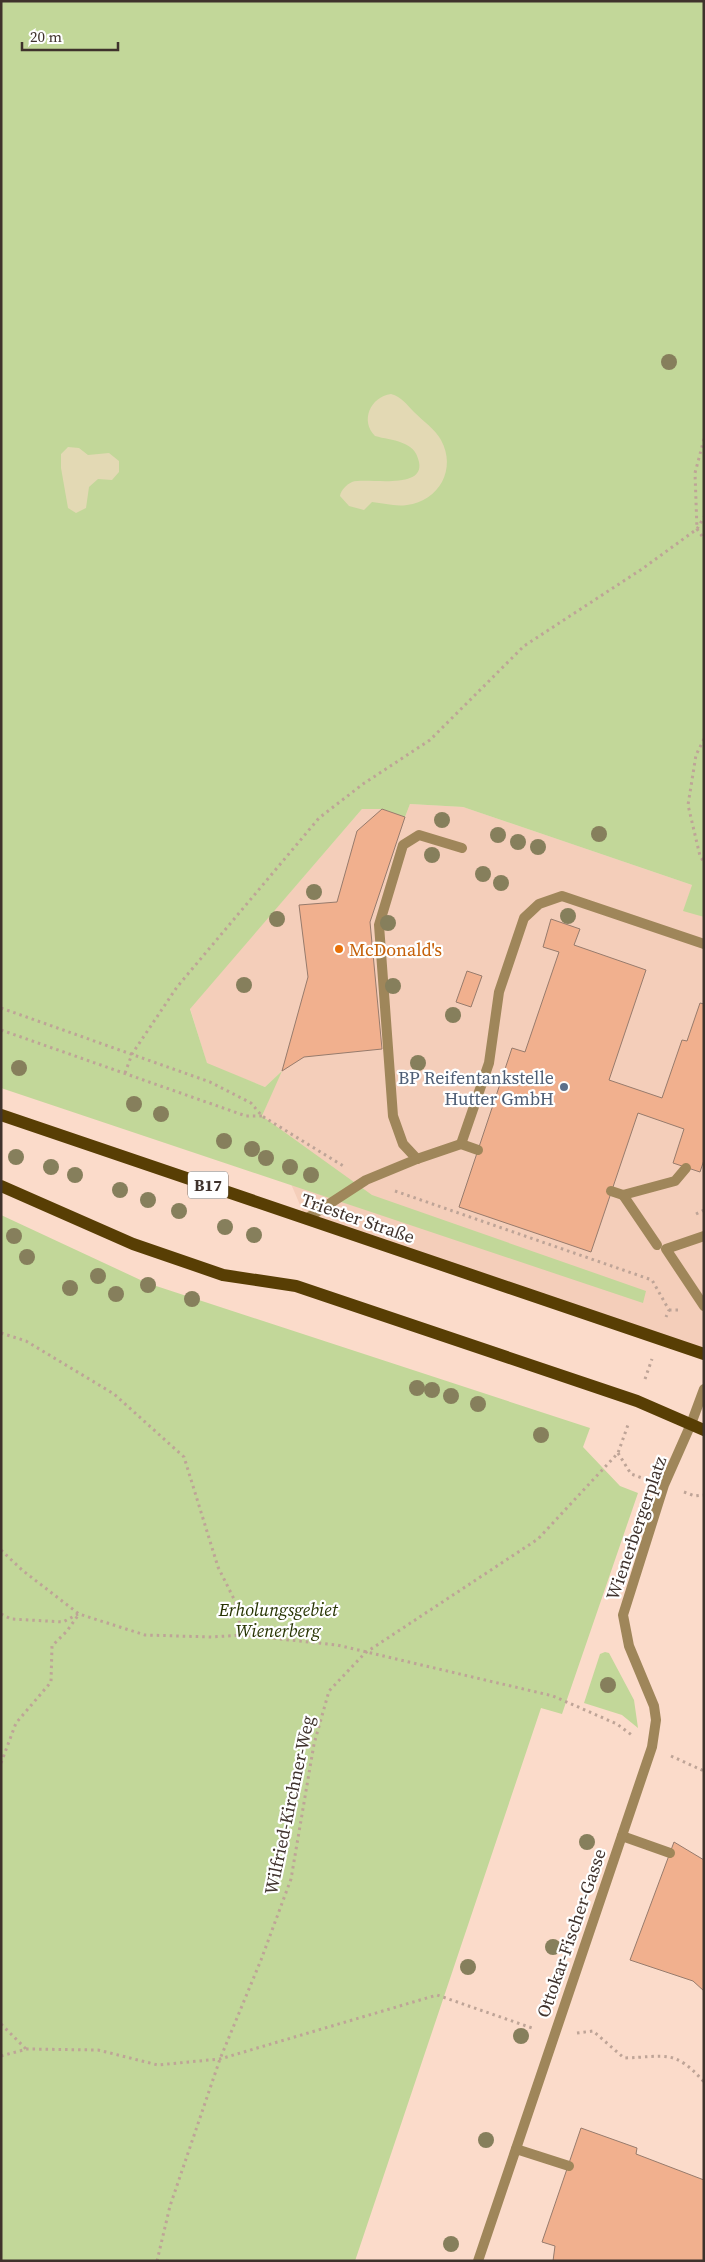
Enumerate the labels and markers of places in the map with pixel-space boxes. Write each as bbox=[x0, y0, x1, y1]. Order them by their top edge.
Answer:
place label: McDonald's bbox=[349, 937, 442, 962]
marker: McDonald's bbox=[333, 943, 345, 955]
place label: BP Reifentankstelle Hutter GmbH bbox=[398, 1065, 554, 1111]
marker: BP Reifentankstelle Hutter GmbH bbox=[558, 1081, 570, 1093]

